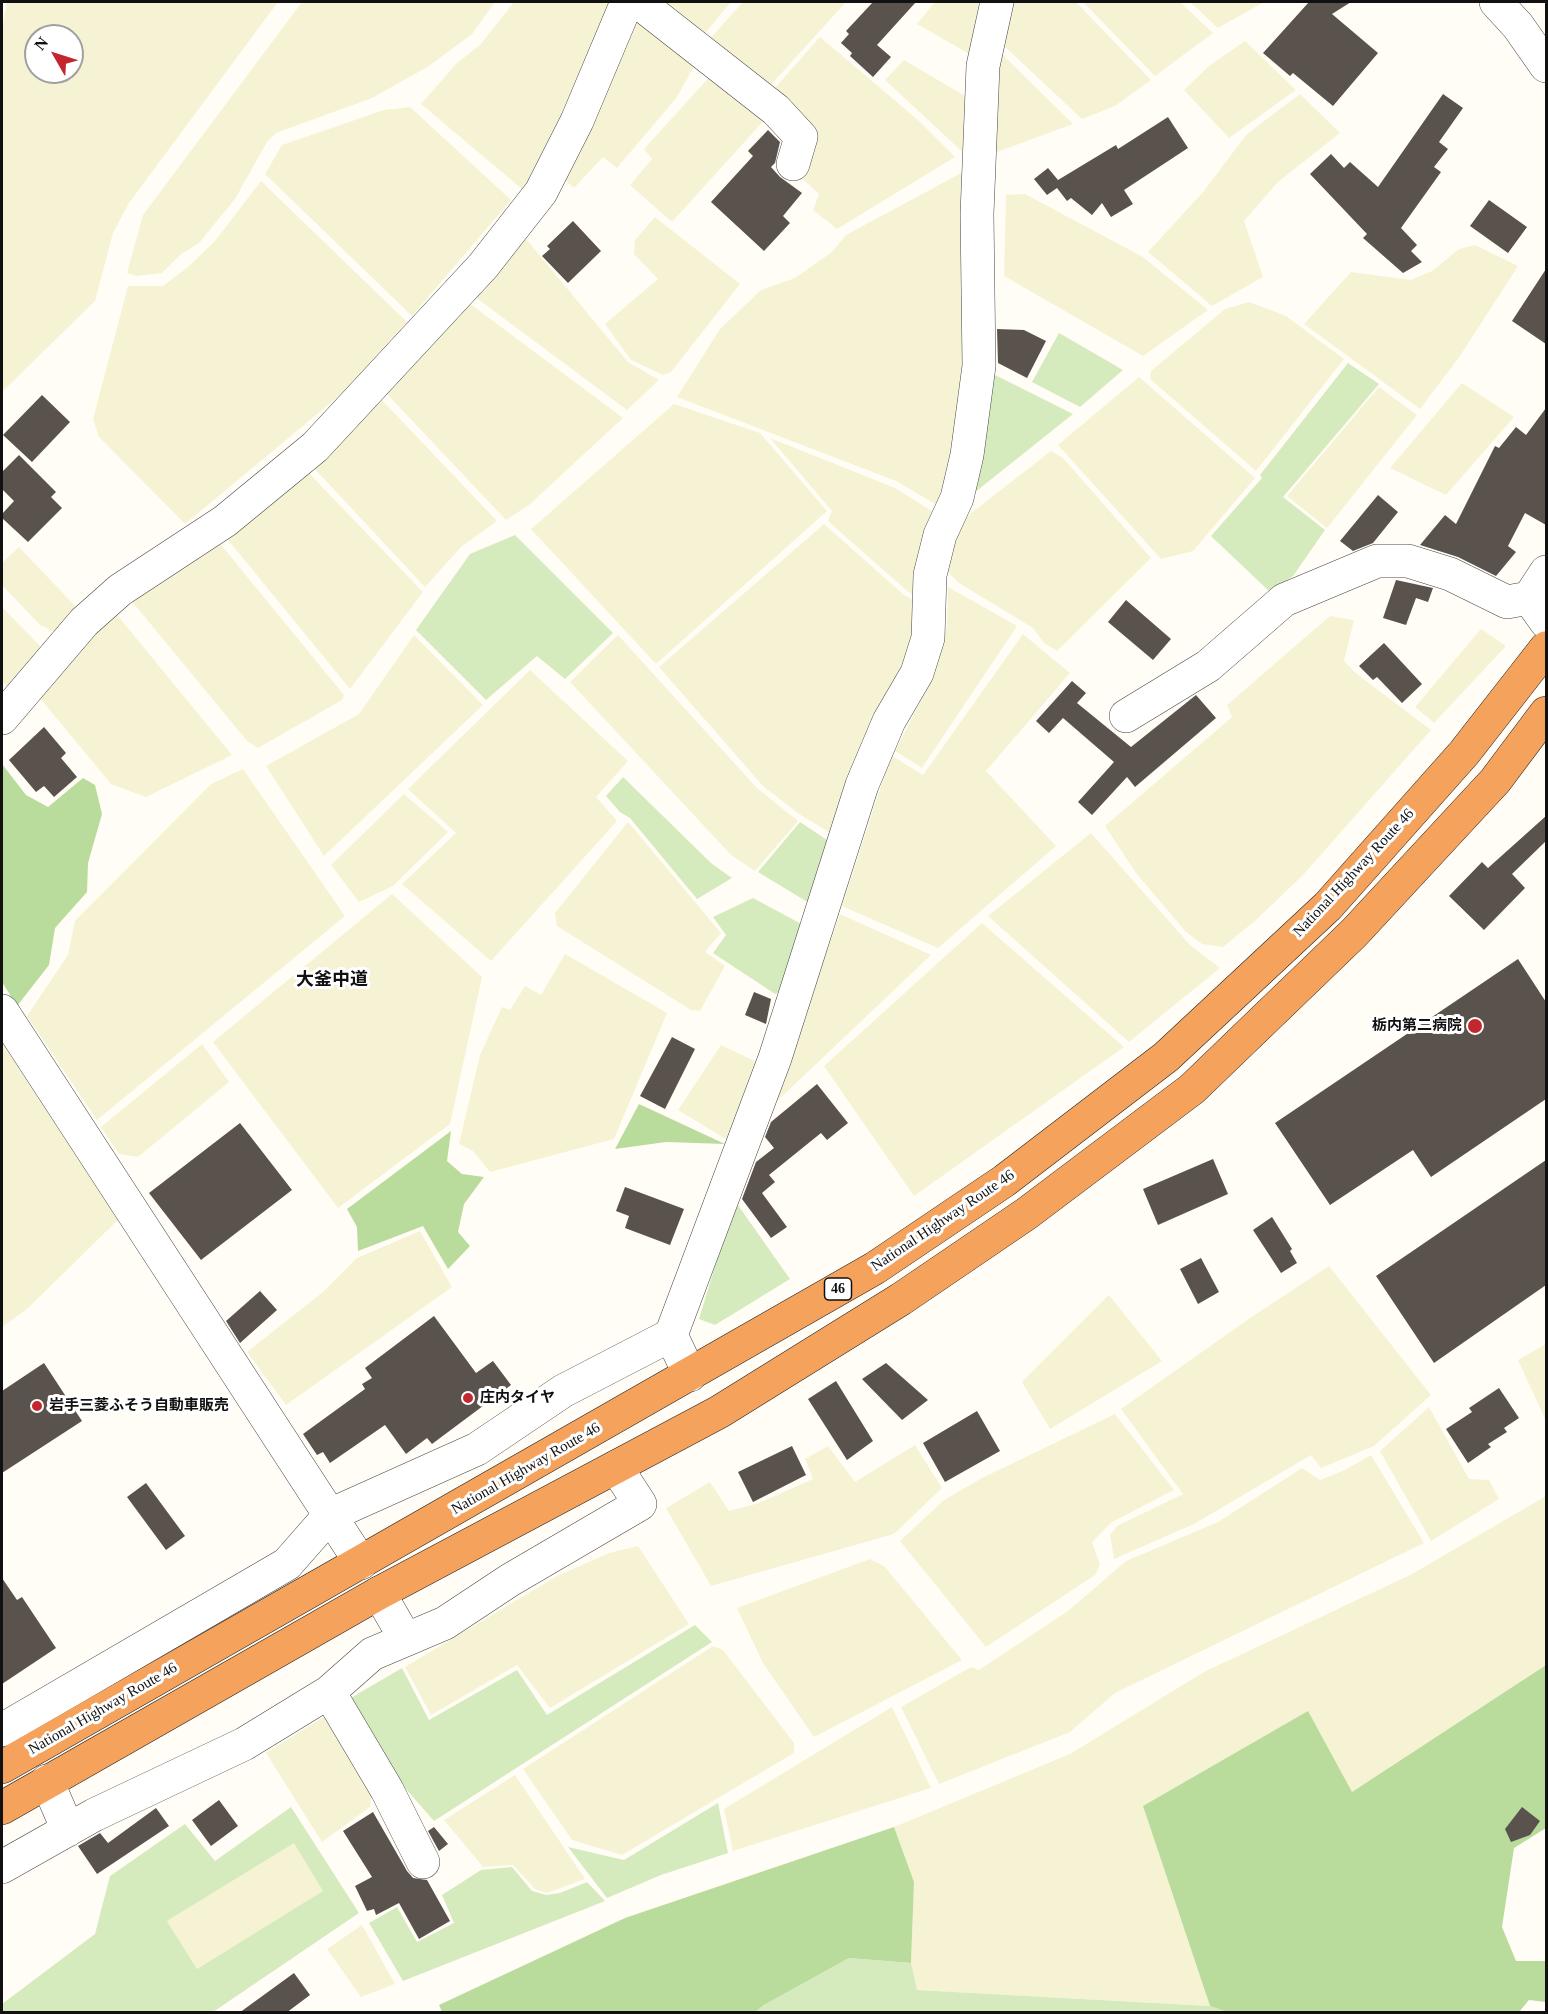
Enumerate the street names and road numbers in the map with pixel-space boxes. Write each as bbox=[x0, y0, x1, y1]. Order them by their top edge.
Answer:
street label: National Highway Route 46 bbox=[1290, 805, 1418, 941]
street label: National Highway Route 46 bbox=[868, 1166, 1018, 1276]
road number: 46 bbox=[824, 1278, 852, 1300]
street label: National Highway Route 46 bbox=[448, 1419, 604, 1519]
street label: National Highway Route 46 bbox=[25, 1659, 181, 1759]

